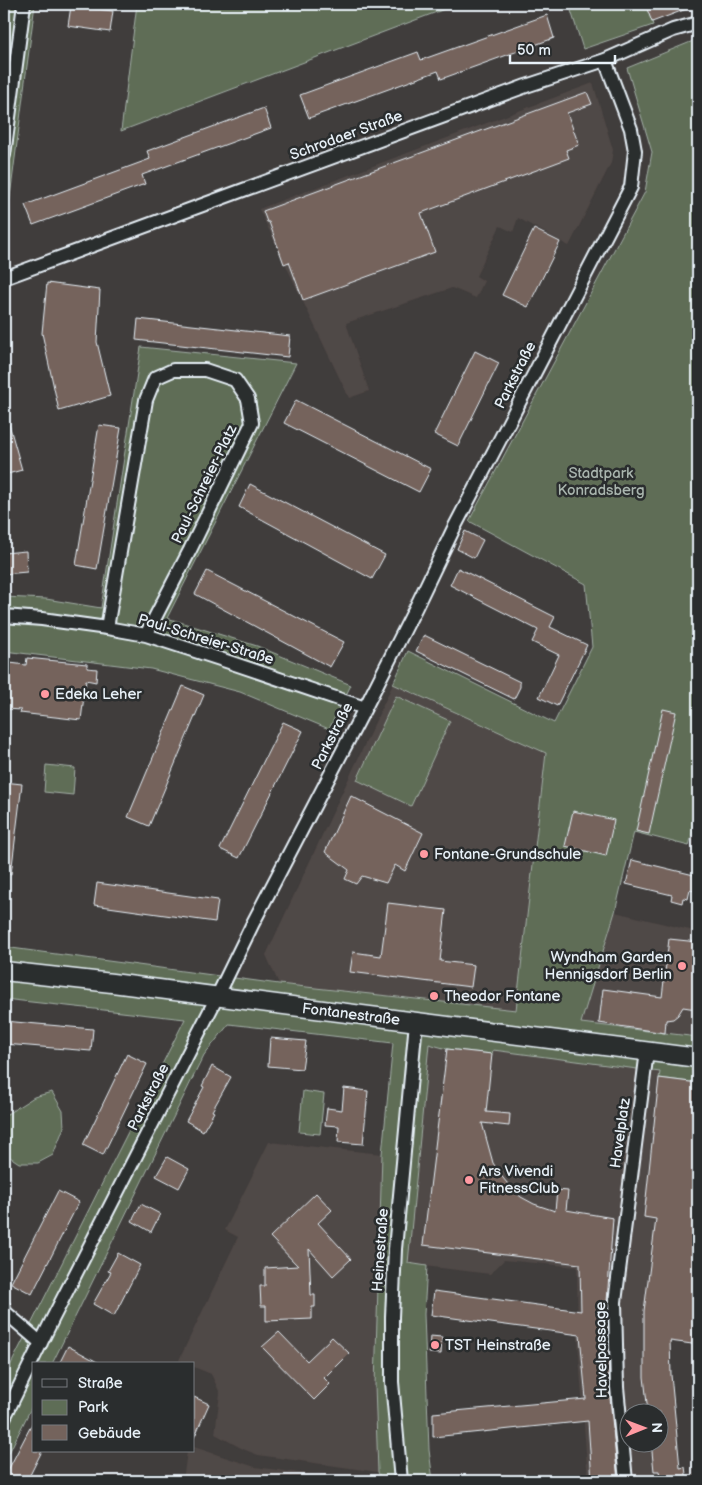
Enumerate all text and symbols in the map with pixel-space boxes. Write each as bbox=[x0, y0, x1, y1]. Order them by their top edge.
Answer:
scale bar bbox=[510, 32, 614, 64]
text: 50 m bbox=[517, 41, 551, 60]
street label: Schrodaer Straße bbox=[287, 106, 405, 165]
street label: Parkstraße bbox=[490, 338, 541, 412]
street label: Paul-Schreier-Platz bbox=[167, 421, 242, 547]
park label: Stadtpark Konradsberg bbox=[557, 464, 645, 500]
street label: Paul-Schreier-Straße bbox=[136, 610, 276, 669]
place label: Edeka Leher bbox=[55, 685, 142, 704]
marker: Edeka Leher bbox=[39, 688, 51, 700]
street label: Parkstraße bbox=[307, 699, 358, 773]
place label: Fontane-Grundschule bbox=[434, 845, 581, 864]
marker: Fontane-Grundschule bbox=[418, 848, 430, 860]
place label: Wyndham Garden Hennigsdorf Berlin bbox=[545, 948, 672, 984]
marker: Wyndham Garden Hennigsdorf Berlin bbox=[676, 960, 688, 972]
place label: Theodor Fontane bbox=[444, 987, 560, 1006]
marker: Theodor Fontane bbox=[428, 990, 440, 1002]
street label: Fontanestraße bbox=[301, 999, 401, 1030]
street label: Parkstraße bbox=[123, 1060, 174, 1134]
street label: Havelplatz bbox=[606, 1096, 635, 1170]
place label: Ars Vivendi FitnessClub bbox=[479, 1162, 560, 1198]
marker: Ars Vivendi FitnessClub bbox=[463, 1174, 475, 1186]
street label: Heinestraße bbox=[368, 1208, 393, 1292]
street label: Havelpassage bbox=[591, 1301, 612, 1399]
place label: TST Heinstraße bbox=[445, 1336, 551, 1355]
marker: TST Heinstraße bbox=[429, 1339, 441, 1351]
legend bbox=[32, 1362, 195, 1452]
text: Straße bbox=[78, 1374, 123, 1393]
text: Park bbox=[78, 1398, 109, 1417]
north arrow bbox=[620, 1402, 670, 1452]
text: N bbox=[648, 1422, 665, 1433]
text: Gebäude bbox=[78, 1424, 141, 1443]

